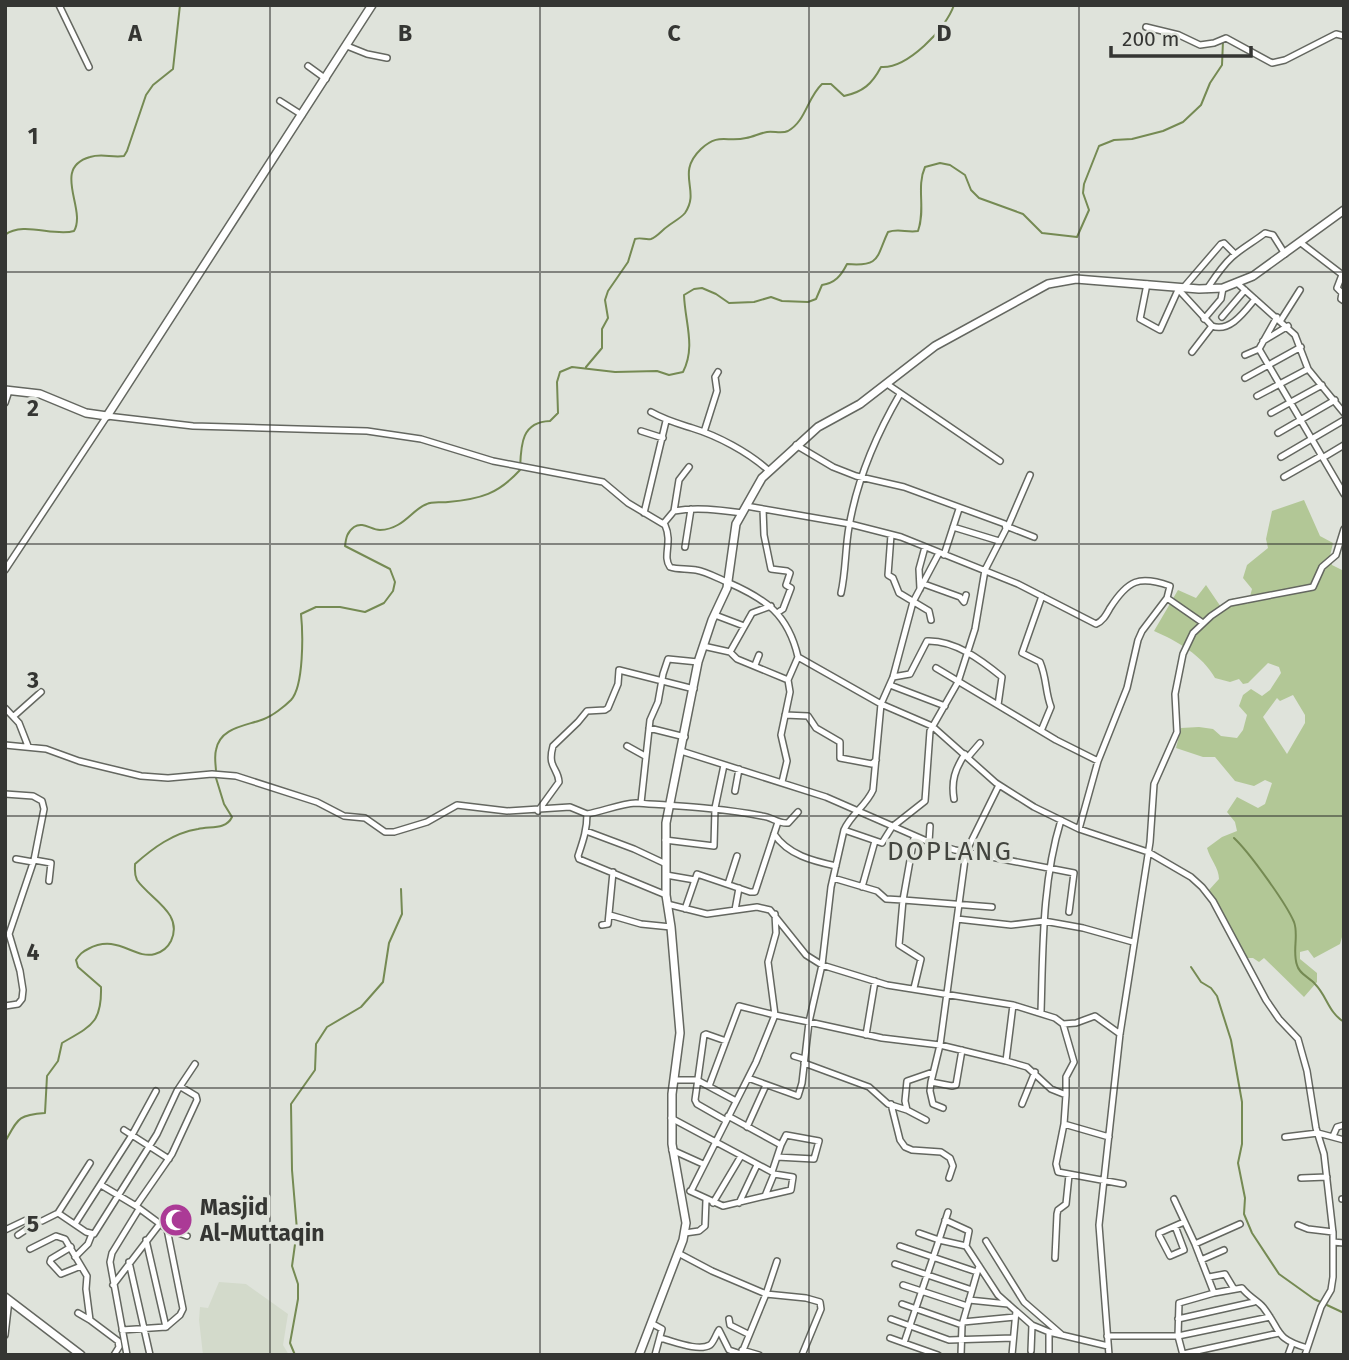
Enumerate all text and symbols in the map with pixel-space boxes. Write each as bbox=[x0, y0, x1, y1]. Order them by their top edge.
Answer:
scale bar bbox=[1111, 14, 1251, 58]
text: A bbox=[127, 19, 142, 47]
text: B bbox=[398, 19, 412, 47]
text: C bbox=[667, 19, 681, 47]
text: D bbox=[937, 19, 952, 47]
text: 200 m bbox=[1122, 26, 1179, 52]
text: 1 bbox=[28, 122, 38, 150]
text: 2 bbox=[27, 394, 39, 422]
text: 3 bbox=[26, 666, 39, 694]
district label: DOPLANG bbox=[887, 836, 1013, 867]
text: 4 bbox=[27, 938, 40, 966]
place label: Masjid Al-Muttaqin bbox=[199, 1193, 324, 1247]
mosque icon: Masjid Al-Muttaqin bbox=[157, 1201, 195, 1239]
text: 5 bbox=[27, 1210, 39, 1238]

